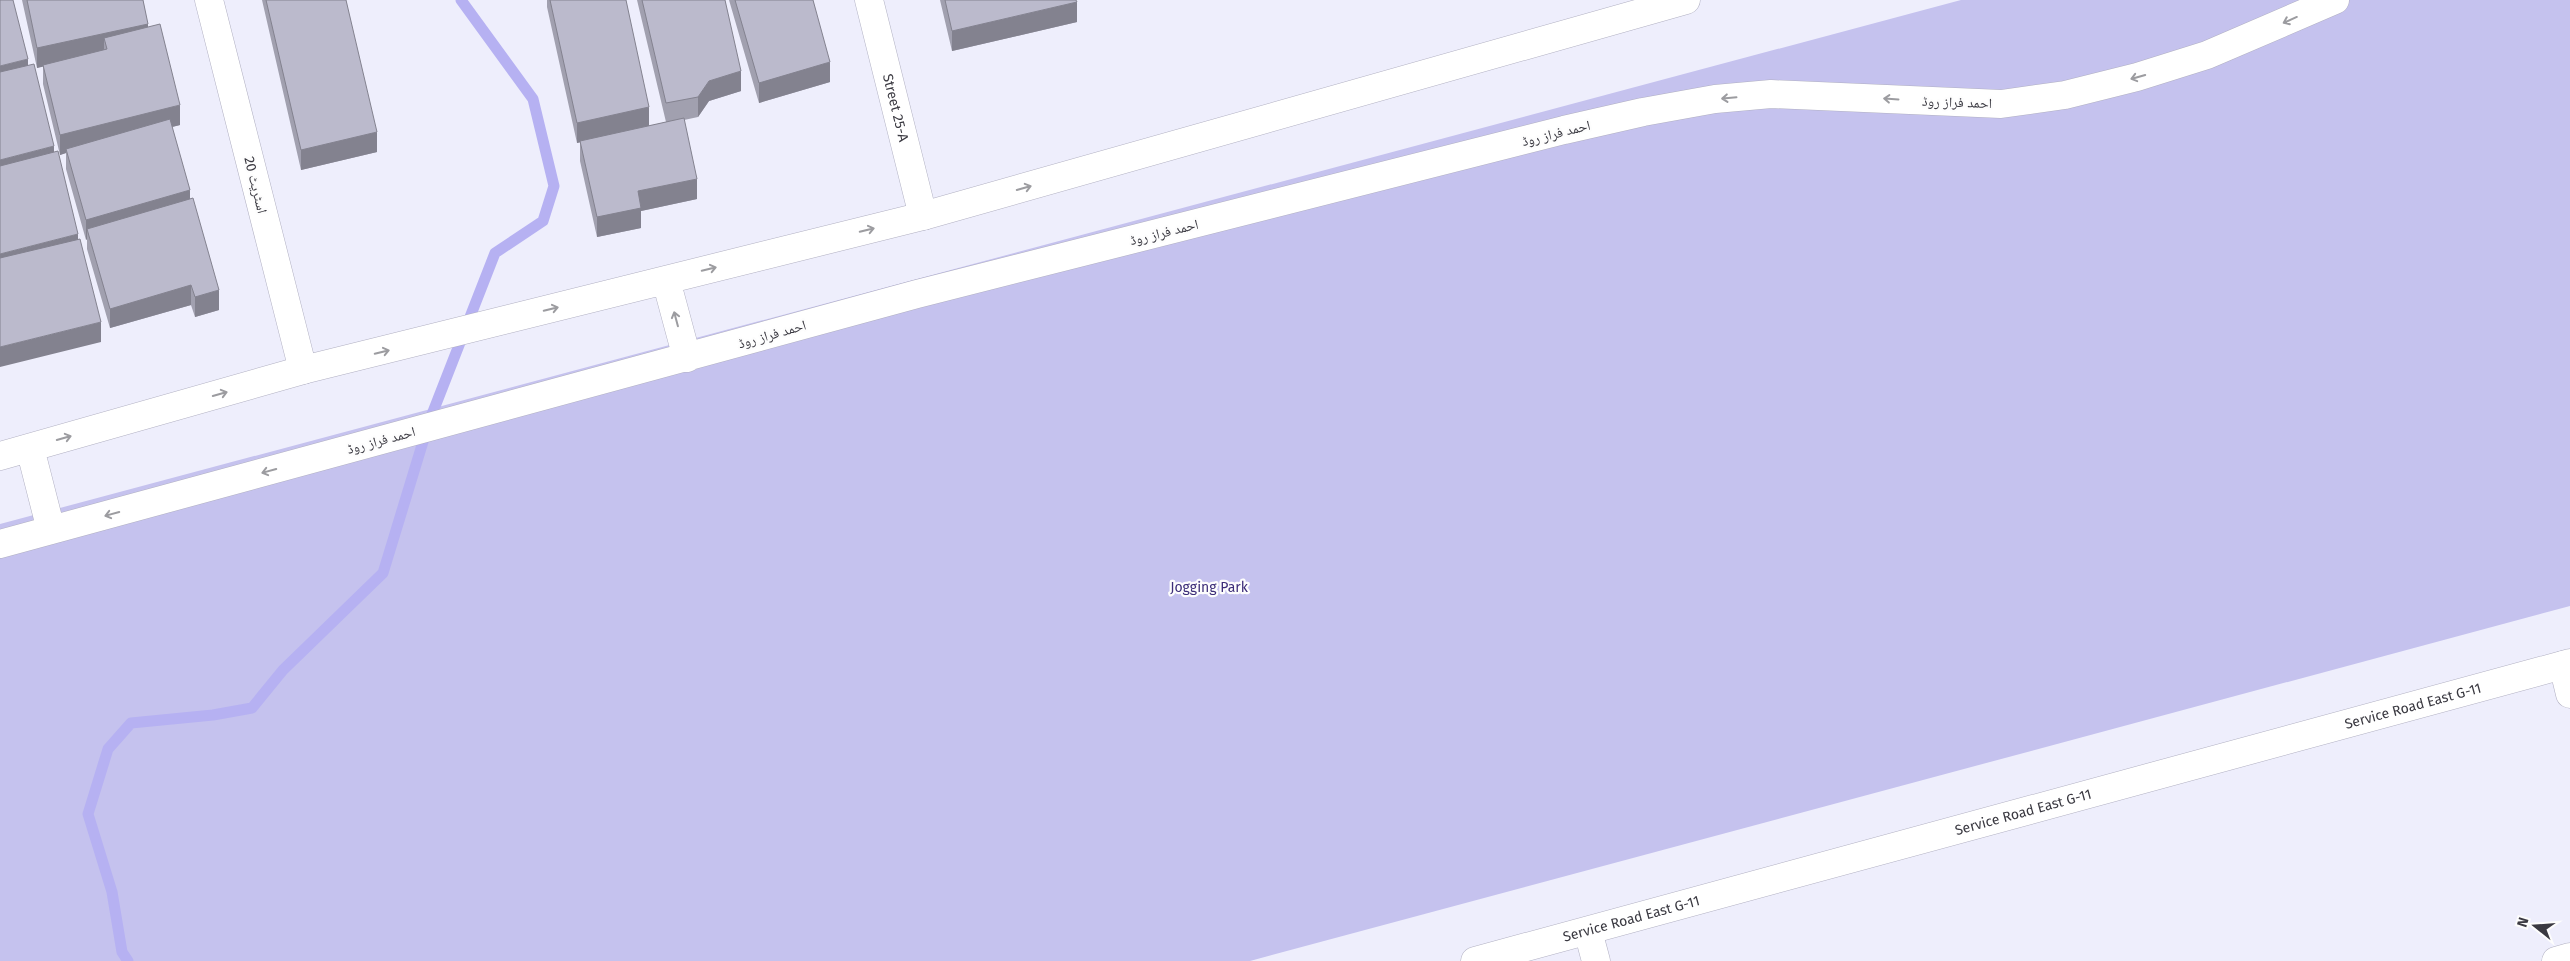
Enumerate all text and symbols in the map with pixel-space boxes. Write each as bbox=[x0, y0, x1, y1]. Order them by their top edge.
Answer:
one-way arrow bbox=[2283, 15, 2298, 25]
street label: Street 25-A bbox=[879, 72, 912, 143]
one-way arrow bbox=[2130, 72, 2146, 82]
one-way arrow bbox=[1721, 93, 1737, 103]
street label: احمد فراز روڈ bbox=[1922, 93, 1992, 112]
one-way arrow bbox=[1883, 95, 1899, 104]
street label: احمد فراز روڈ bbox=[1520, 117, 1592, 150]
street label: اسٹریٹ 20 bbox=[240, 155, 271, 215]
one-way arrow bbox=[1015, 183, 1031, 193]
street label: احمد فراز روڈ bbox=[1128, 216, 1200, 249]
one-way arrow bbox=[858, 225, 874, 234]
one-way arrow bbox=[700, 264, 716, 273]
one-way arrow bbox=[543, 303, 559, 313]
one-way arrow bbox=[671, 311, 680, 327]
street label: احمد فراز روڈ bbox=[736, 317, 808, 352]
one-way arrow bbox=[373, 346, 389, 356]
one-way arrow bbox=[212, 388, 228, 398]
street label: احمد فراز روڈ bbox=[345, 423, 417, 458]
one-way arrow bbox=[55, 433, 71, 443]
one-way arrow bbox=[262, 467, 278, 476]
one-way arrow bbox=[105, 509, 121, 519]
park label: Jogging Park bbox=[1170, 579, 1249, 596]
street label: Service Road East G-11 bbox=[2343, 680, 2483, 733]
street label: Service Road East G-11 bbox=[1953, 786, 2093, 839]
street label: Service Road East G-11 bbox=[1561, 892, 1702, 946]
north arrow bbox=[2510, 901, 2560, 951]
text: N bbox=[2514, 915, 2533, 929]

